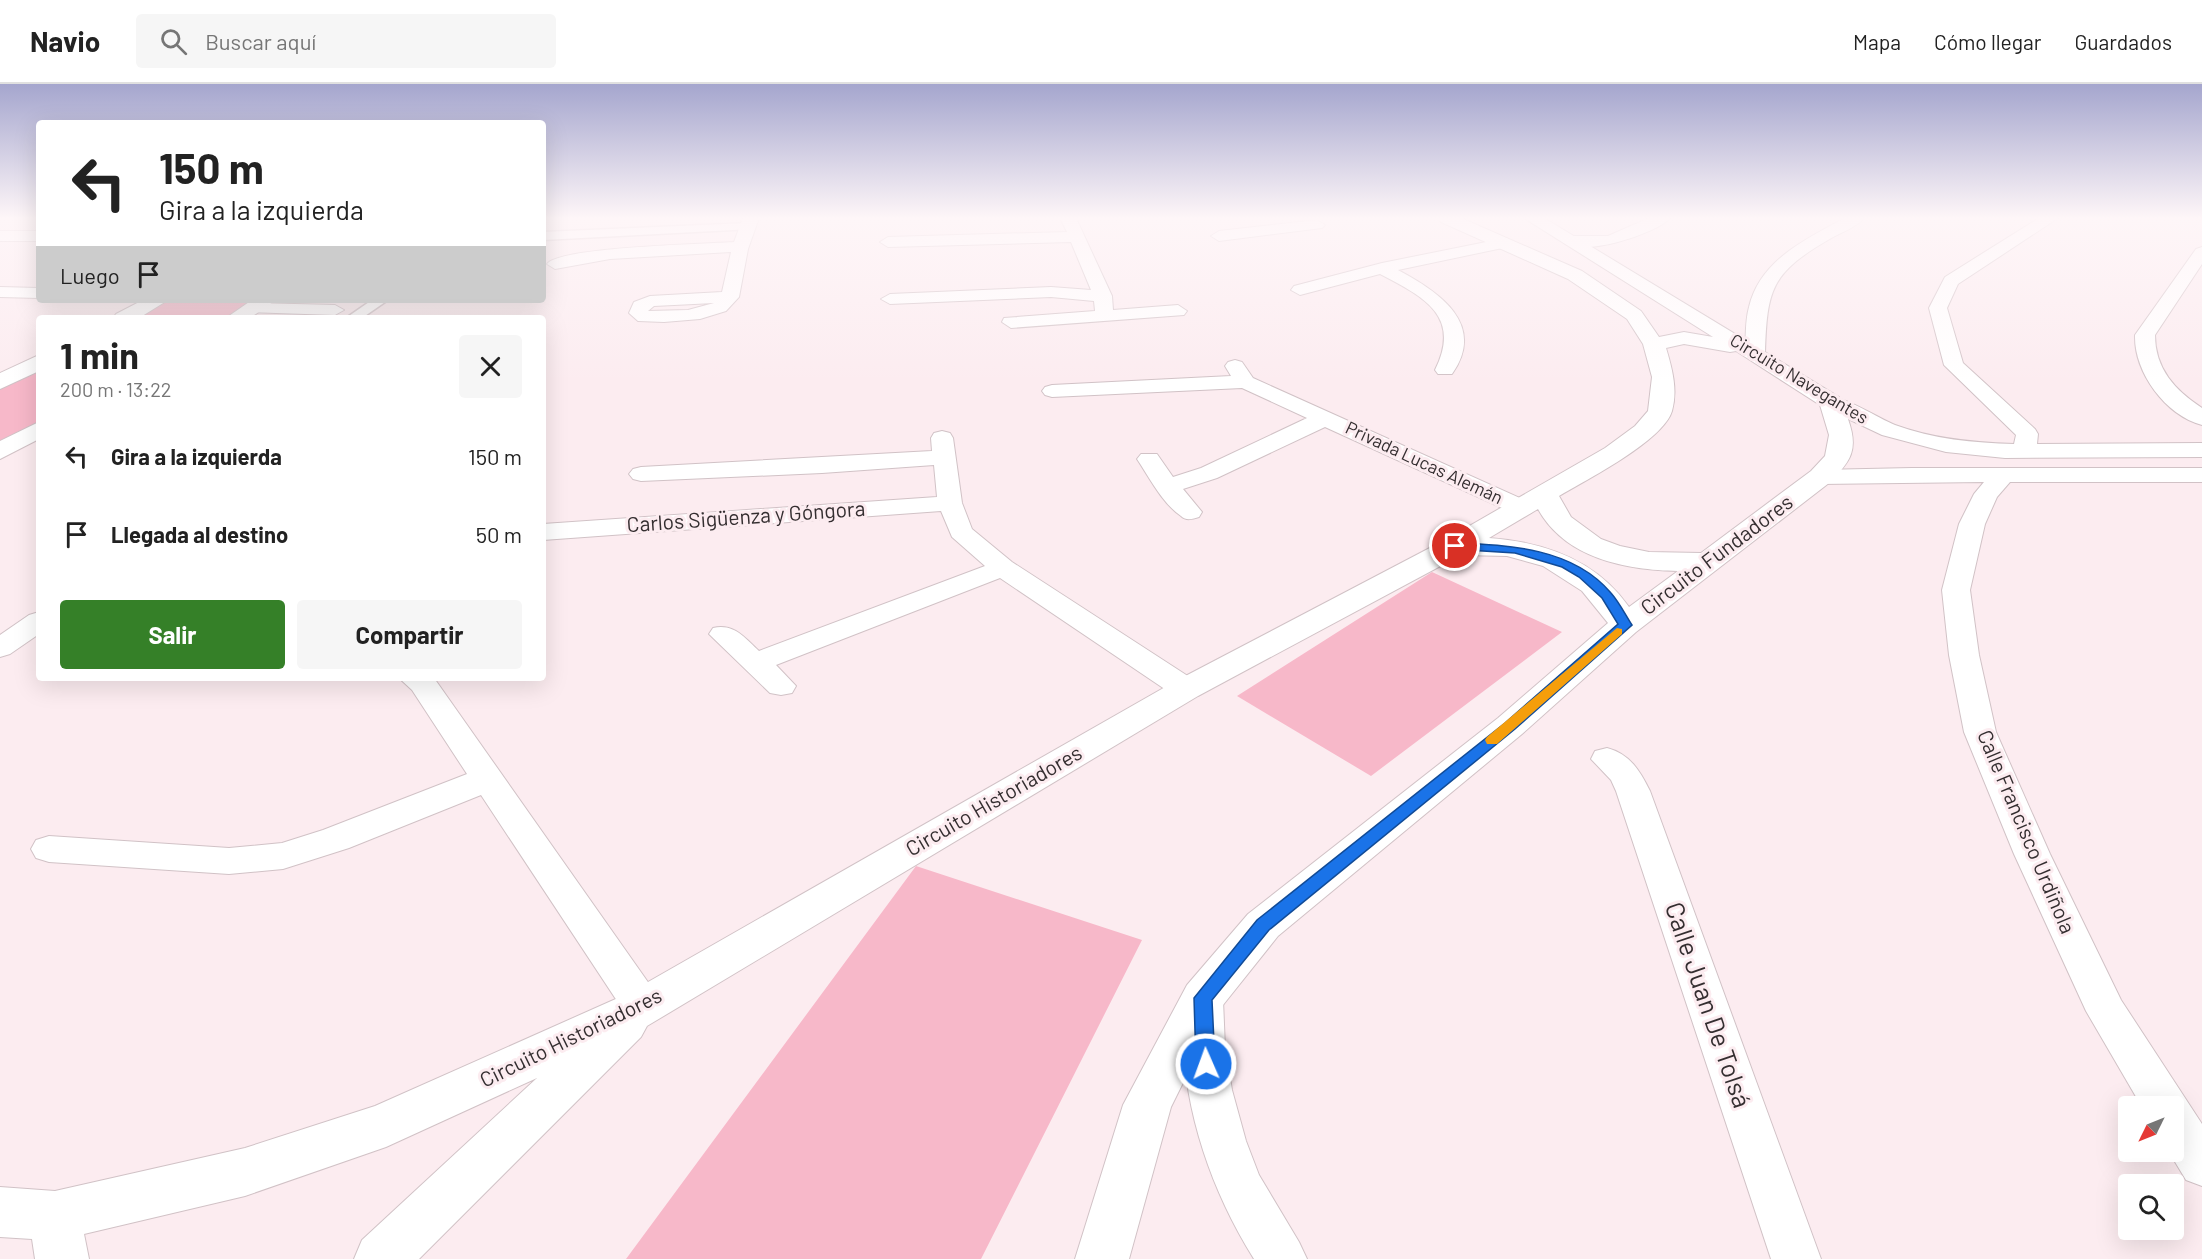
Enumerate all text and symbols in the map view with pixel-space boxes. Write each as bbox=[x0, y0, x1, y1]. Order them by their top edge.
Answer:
search box bbox=[136, 14, 556, 68]
text: Navio bbox=[30, 24, 100, 58]
icon: search bbox=[157, 25, 190, 58]
text: Buscar aquí bbox=[205, 28, 316, 54]
text: Mapa bbox=[1853, 29, 1901, 54]
text: Cómo llegar bbox=[1934, 29, 2041, 54]
text: Guardados bbox=[2074, 29, 2172, 54]
text: 150 m bbox=[159, 142, 264, 192]
icon: left bbox=[60, 144, 138, 222]
text: Gira a la izquierda bbox=[159, 193, 364, 225]
icon: arrive bbox=[132, 258, 165, 291]
text: Luego bbox=[60, 262, 120, 288]
street label: Circuito Navegantes bbox=[1726, 328, 1873, 428]
text: 1 min bbox=[60, 333, 139, 376]
button: close bbox=[459, 335, 522, 398]
text: 200 m · 13:22 bbox=[60, 377, 172, 401]
street label: Privada Lucas Alemán bbox=[1342, 416, 1507, 508]
icon: left bbox=[60, 440, 93, 473]
text: Gira a la izquierda bbox=[111, 443, 282, 469]
text: 150 m bbox=[468, 443, 522, 469]
street label: Circuito Fundadores bbox=[1635, 488, 1797, 619]
street label: Carlos Sigüenza y Góngora bbox=[626, 495, 866, 536]
icon: arrive bbox=[60, 518, 93, 551]
pin bbox=[1429, 520, 1480, 571]
text: Llegada al destino bbox=[111, 521, 288, 547]
text: 50 m bbox=[476, 521, 522, 547]
icon: arrive bbox=[1438, 529, 1471, 562]
button: Salir bbox=[60, 600, 285, 669]
button: Compartir bbox=[297, 600, 522, 669]
street label: Calle Francisco Urdiñola bbox=[1973, 726, 2082, 937]
street label: Circuito Historiadores bbox=[901, 739, 1086, 860]
street label: Calle Juan De Tolsá bbox=[1660, 898, 1759, 1111]
street label: Circuito Historiadores bbox=[475, 982, 665, 1092]
position arrow bbox=[1174, 1032, 1238, 1096]
north arrow bbox=[2118, 1096, 2184, 1162]
map controls bbox=[2118, 1096, 2184, 1240]
button: search bbox=[2118, 1174, 2184, 1240]

